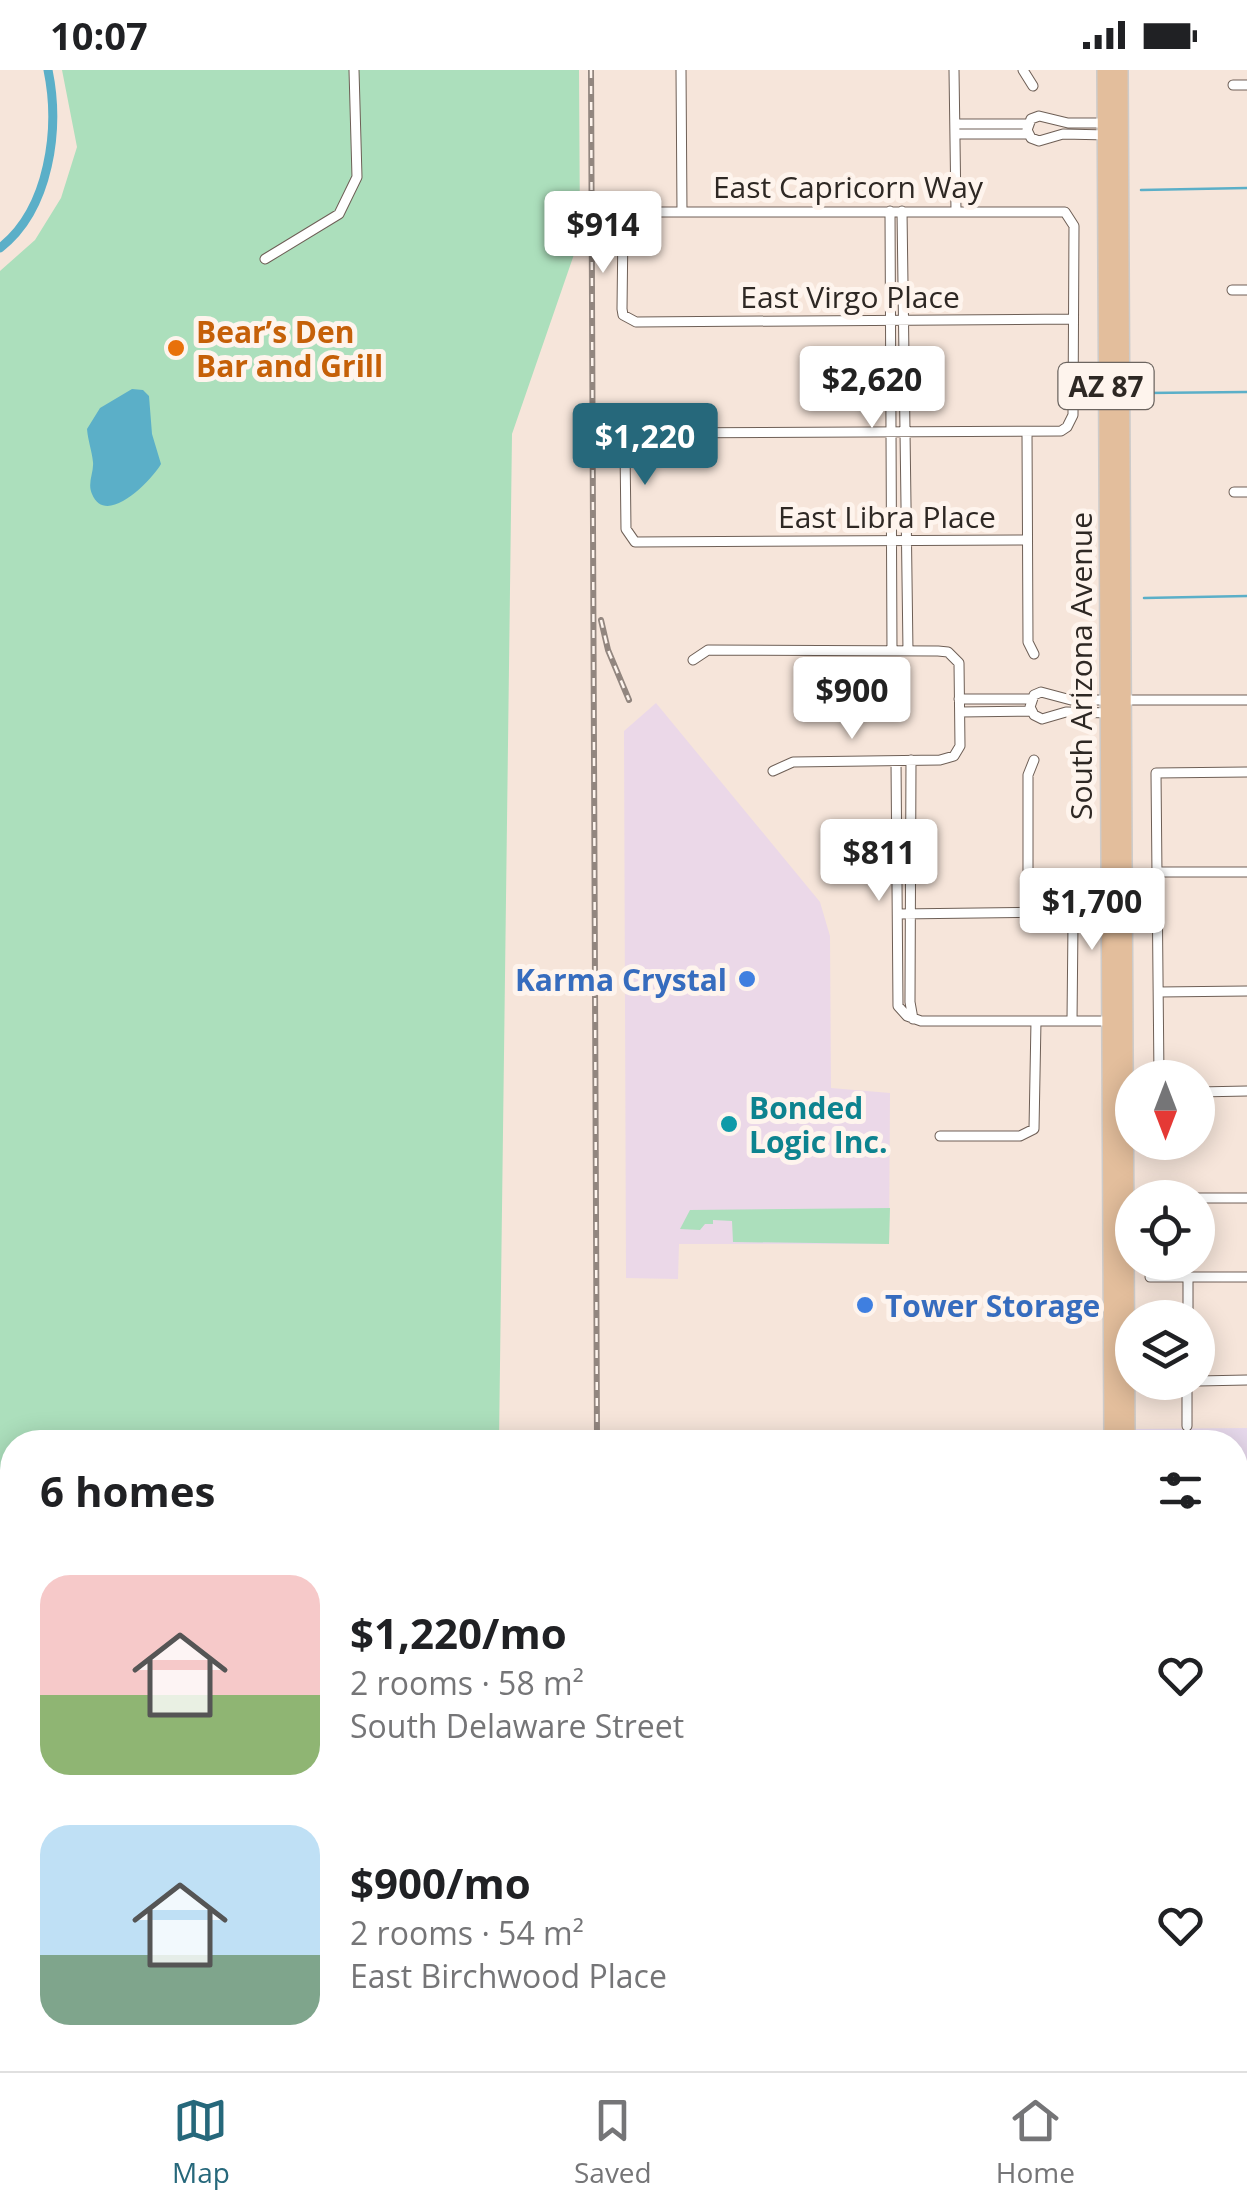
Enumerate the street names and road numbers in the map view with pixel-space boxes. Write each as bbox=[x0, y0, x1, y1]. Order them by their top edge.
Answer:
street label: East Capricorn Way bbox=[713, 166, 984, 207]
street label: East Virgo Place bbox=[740, 276, 960, 317]
road number: AZ 87 bbox=[1058, 363, 1154, 409]
street label: East Libra Place bbox=[778, 496, 996, 537]
street label: South Arizona Avenue bbox=[1060, 512, 1101, 820]

